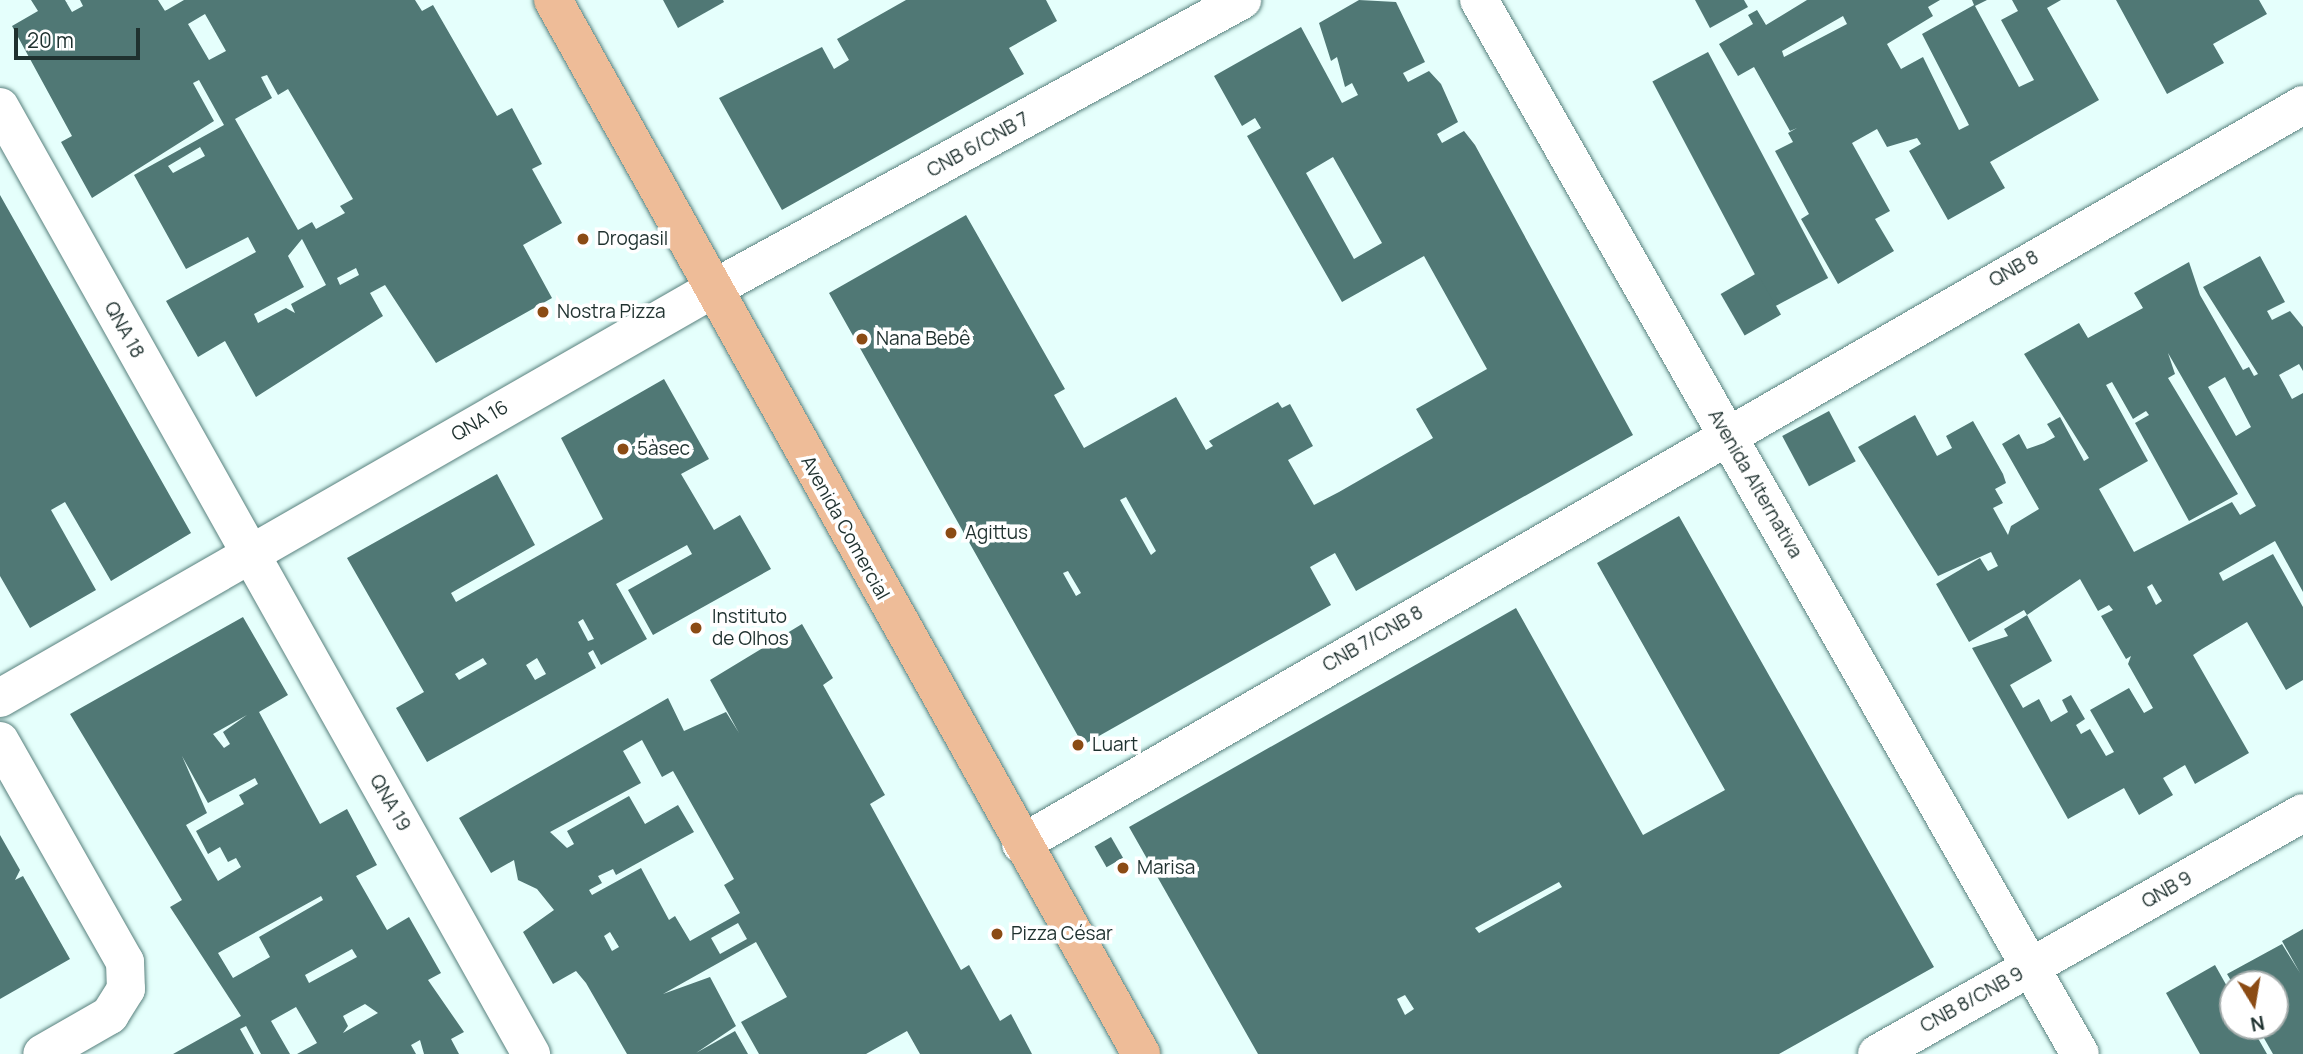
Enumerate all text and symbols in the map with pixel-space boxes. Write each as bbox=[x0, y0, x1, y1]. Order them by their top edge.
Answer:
scale bar bbox=[18, 14, 144, 58]
text: 20 m bbox=[27, 26, 74, 54]
street label: CNB 6/CNB 7 bbox=[923, 108, 1033, 182]
place label: Drogasil bbox=[597, 228, 668, 250]
marker: Drogasil bbox=[575, 231, 591, 247]
street label: QNB 8 bbox=[1985, 246, 2043, 292]
street label: QNA 18 bbox=[99, 298, 149, 362]
place label: Nostra Pizza bbox=[557, 301, 666, 323]
marker: Nostra Pizza bbox=[535, 304, 551, 320]
place label: Nana Bebê bbox=[876, 328, 970, 350]
marker: Nana Bebê bbox=[854, 331, 870, 347]
street label: QNA 16 bbox=[448, 396, 512, 446]
street label: Avenida Alternativa bbox=[1703, 406, 1807, 562]
place label: 5àsec bbox=[637, 438, 690, 460]
marker: 5àsec bbox=[615, 441, 631, 457]
street label: Avenida Comercial bbox=[796, 452, 894, 604]
place label: Agittus bbox=[965, 522, 1028, 544]
marker: Agittus bbox=[943, 525, 959, 541]
street label: CNB 7/CNB 8 bbox=[1319, 601, 1427, 677]
place label: Instituto de Olhos bbox=[712, 606, 789, 650]
marker: Instituto de Olhos bbox=[686, 618, 706, 638]
place label: Luart bbox=[1092, 734, 1138, 756]
marker: Luart bbox=[1070, 737, 1086, 753]
street label: QNA 19 bbox=[365, 771, 415, 835]
place label: Marisa bbox=[1137, 857, 1195, 879]
marker: Marisa bbox=[1115, 860, 1131, 876]
street label: QNB 9 bbox=[2138, 867, 2196, 913]
place label: Pizza César bbox=[1011, 923, 1113, 945]
marker: Pizza César bbox=[989, 926, 1005, 942]
street label: CNB 8/CNB 9 bbox=[1916, 962, 2028, 1038]
north arrow bbox=[2219, 970, 2289, 1040]
text: N bbox=[2248, 1010, 2267, 1038]

